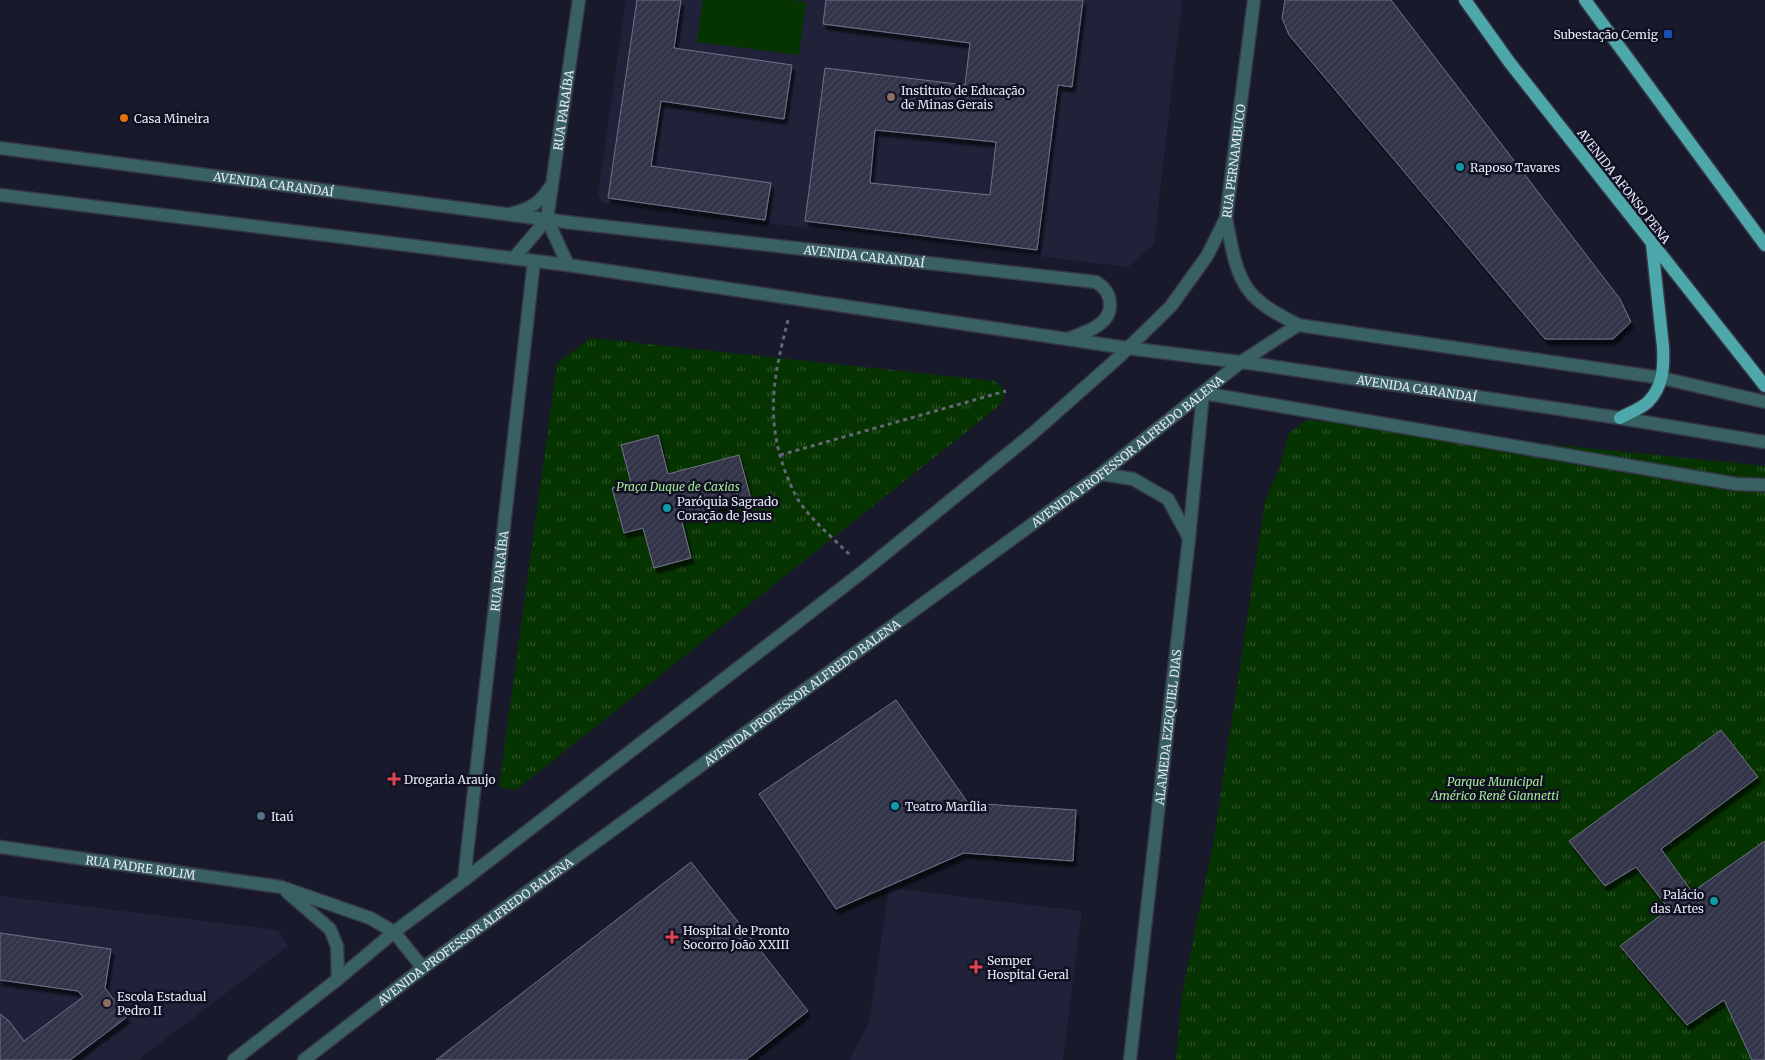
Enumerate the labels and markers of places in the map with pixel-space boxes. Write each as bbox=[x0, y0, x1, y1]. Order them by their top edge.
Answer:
place label: Subestação Cemig bbox=[1554, 27, 1659, 42]
marker: Subestação Cemig bbox=[1662, 28, 1674, 40]
place label: Instituto de Educação de Minas Gerais bbox=[901, 83, 1025, 112]
marker: Instituto de Educação de Minas Gerais bbox=[885, 91, 897, 103]
place label: Casa Mineira bbox=[134, 111, 210, 126]
marker: Casa Mineira bbox=[118, 112, 130, 124]
place label: Raposo Tavares bbox=[1470, 160, 1560, 175]
marker: Raposo Tavares bbox=[1454, 161, 1466, 173]
place label: Paróquia Sagrado Coração de Jesus bbox=[677, 494, 778, 523]
marker: Paróquia Sagrado Coração de Jesus bbox=[661, 502, 673, 514]
place label: Drogaria Araujo bbox=[404, 772, 495, 787]
marker: Drogaria Araujo bbox=[388, 773, 400, 785]
place label: Teatro Marília bbox=[905, 799, 987, 814]
marker: Teatro Marília bbox=[889, 800, 901, 812]
place label: Itaú bbox=[271, 809, 294, 824]
marker: Itaú bbox=[255, 810, 267, 822]
place label: Palácio das Artes bbox=[1651, 887, 1704, 916]
marker: Palácio das Artes bbox=[1708, 895, 1720, 907]
place label: Hospital de Pronto Socorro João XXIII bbox=[683, 923, 790, 952]
marker: Hospital de Pronto Socorro João XXIII bbox=[665, 930, 679, 944]
place label: Semper Hospital Geral bbox=[987, 953, 1069, 982]
marker: Semper Hospital Geral bbox=[969, 960, 983, 974]
place label: Escola Estadual Pedro II bbox=[117, 989, 207, 1018]
marker: Escola Estadual Pedro II bbox=[101, 997, 113, 1009]

